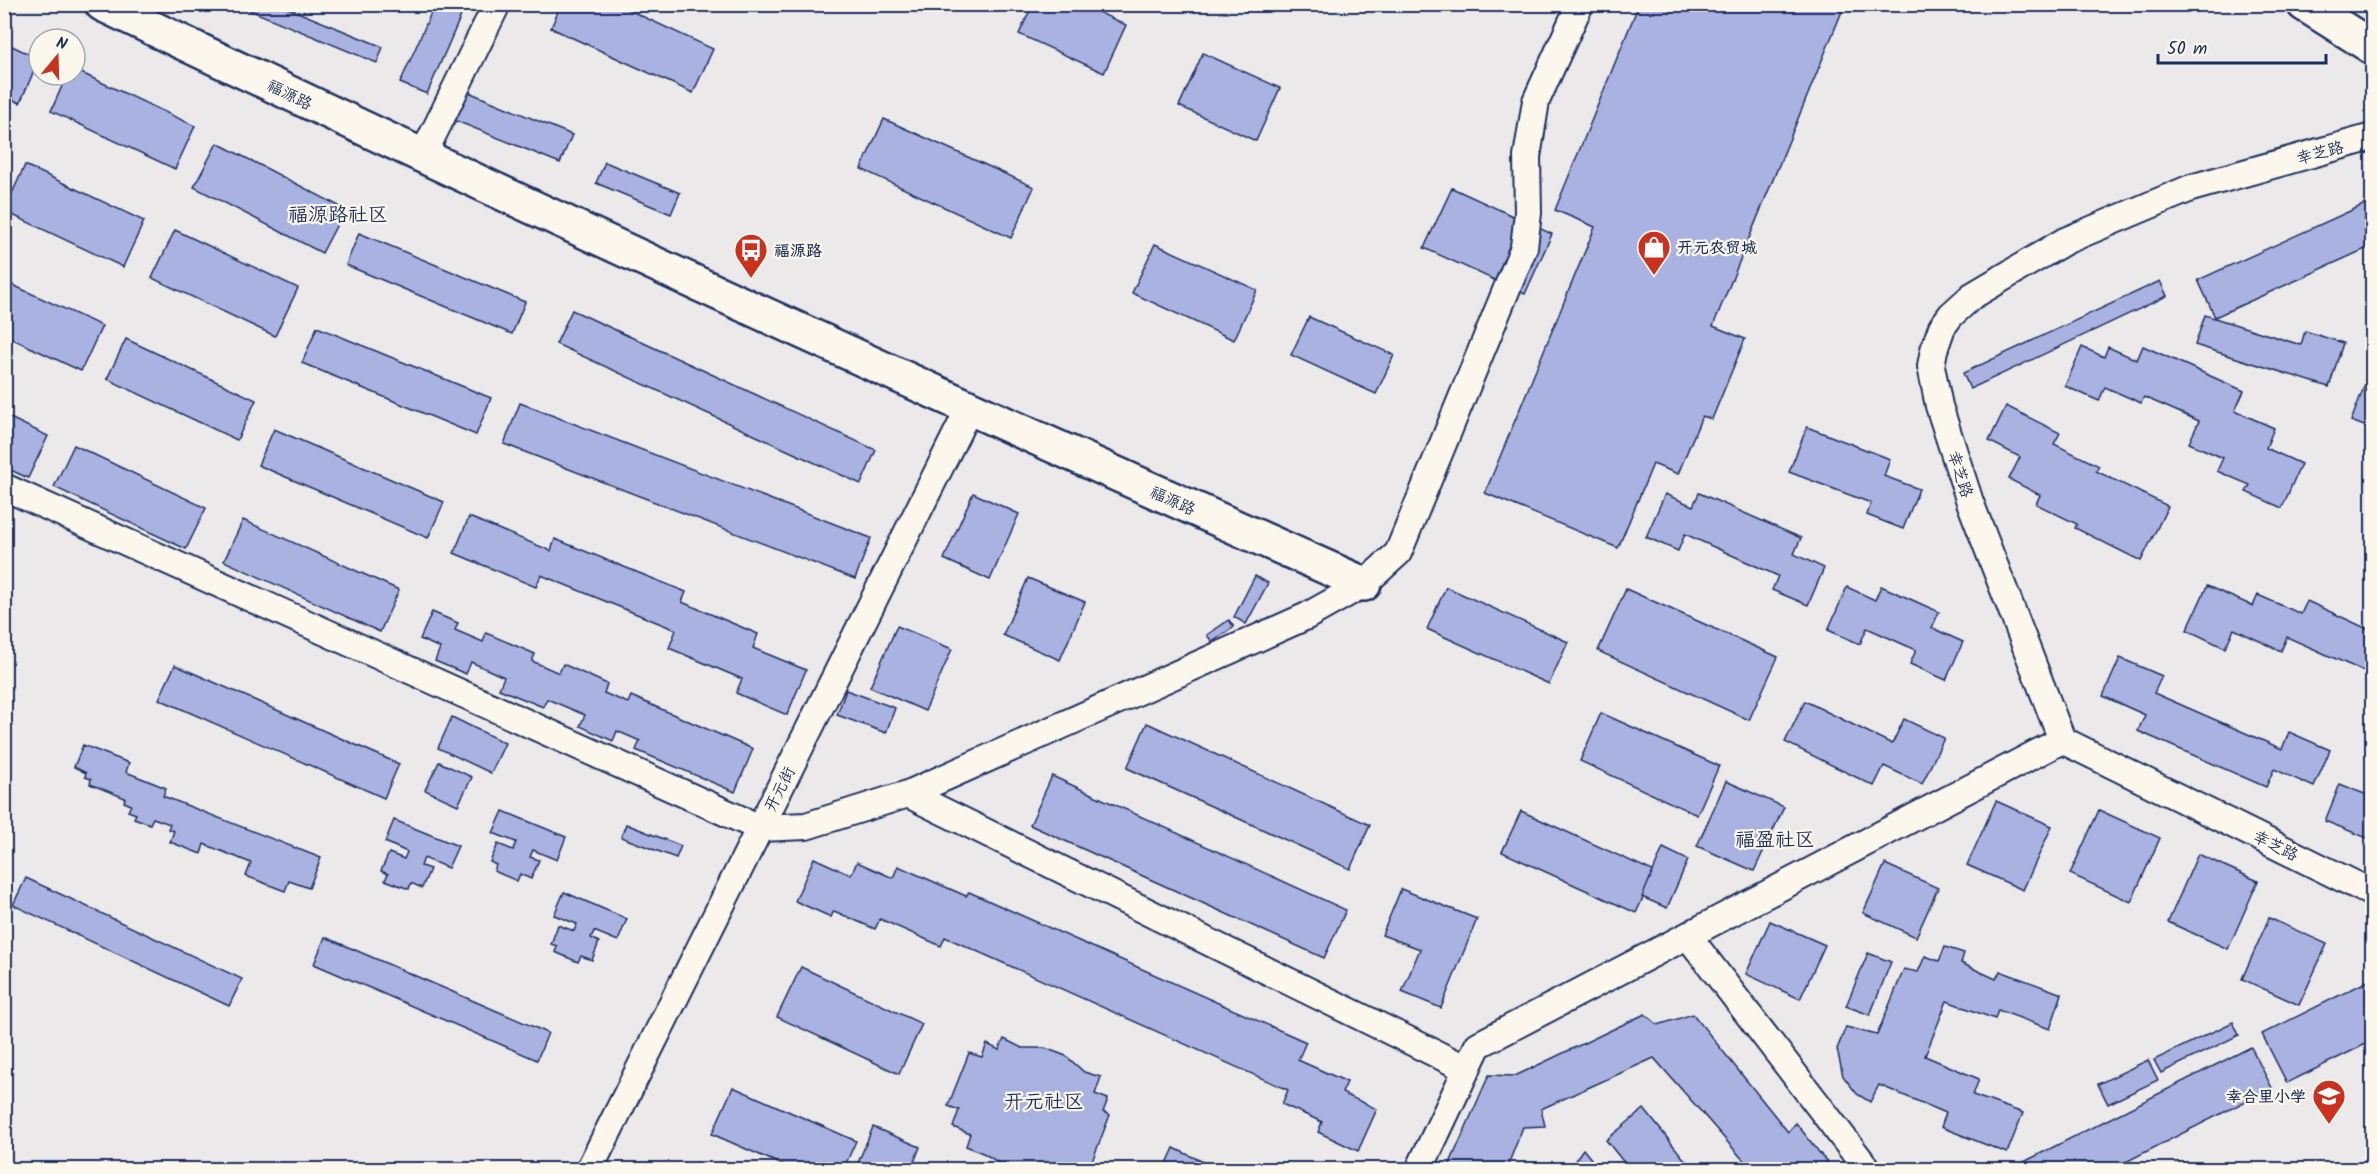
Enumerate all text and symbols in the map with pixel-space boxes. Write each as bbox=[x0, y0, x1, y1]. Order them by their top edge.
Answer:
north arrow bbox=[27, 27, 87, 87]
scale bar bbox=[2158, 27, 2326, 65]
text: N bbox=[53, 31, 70, 58]
text: 50 m bbox=[2167, 35, 2207, 64]
street label: 福源路 bbox=[262, 74, 316, 117]
street label: 幸芝路 bbox=[2294, 135, 2347, 172]
district label: 福源路社区 bbox=[288, 200, 388, 232]
shop icon: 开元农贸城 bbox=[1636, 229, 1672, 276]
bus stop icon: 福源路 bbox=[733, 232, 769, 279]
place label: 开元农贸城 bbox=[1677, 236, 1757, 261]
place label: 福源路 bbox=[774, 239, 822, 264]
street label: 幸芝路 bbox=[1940, 448, 1979, 501]
street label: 福源路 bbox=[1145, 480, 1199, 523]
street label: 开元街 bbox=[758, 763, 802, 817]
district label: 福盈社区 bbox=[1735, 825, 1815, 857]
street label: 幸芝路 bbox=[2248, 825, 2302, 868]
school or university icon: 幸合里小学 bbox=[2311, 1078, 2347, 1125]
place label: 幸合里小学 bbox=[2226, 1085, 2306, 1110]
district label: 开元社区 bbox=[1004, 1087, 1084, 1119]

